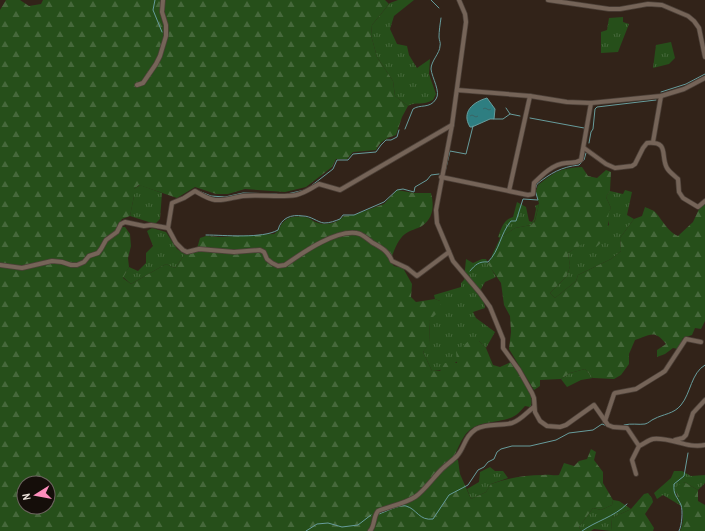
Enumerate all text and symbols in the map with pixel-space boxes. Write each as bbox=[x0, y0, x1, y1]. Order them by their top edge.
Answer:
north arrow bbox=[16, 475, 56, 515]
text: N bbox=[19, 492, 34, 501]

